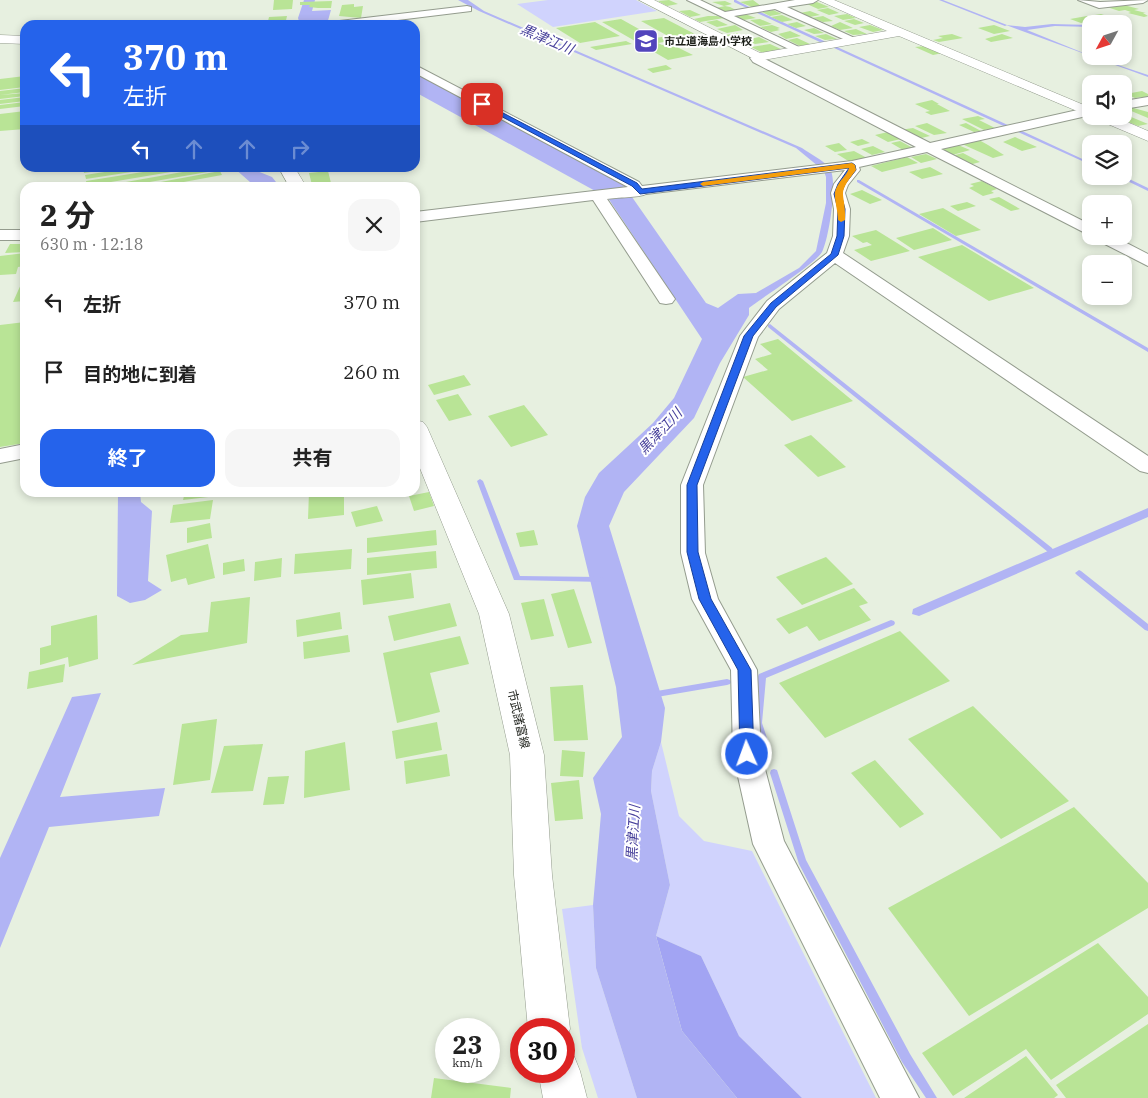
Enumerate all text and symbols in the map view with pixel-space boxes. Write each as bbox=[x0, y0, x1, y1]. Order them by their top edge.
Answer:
north arrow bbox=[1082, 15, 1132, 65]
map controls bbox=[1082, 15, 1132, 305]
water label: 黒津江川 bbox=[518, 20, 578, 59]
school or university icon: 市立道海島小学校 bbox=[633, 28, 659, 54]
text: 370 m bbox=[123, 34, 228, 80]
place label: 市立道海島小学校 bbox=[664, 34, 752, 48]
icon: left bbox=[40, 40, 105, 105]
button: sound bbox=[1082, 75, 1132, 125]
text: 左折 bbox=[123, 81, 167, 110]
pin bbox=[461, 83, 503, 125]
icon: arrive bbox=[468, 90, 496, 118]
icon: left bbox=[127, 135, 155, 163]
icon: ahead bbox=[180, 135, 208, 163]
icon: ahead bbox=[233, 135, 261, 163]
icon: right bbox=[286, 135, 314, 163]
button: layers bbox=[1082, 135, 1132, 185]
text: 2 分 bbox=[40, 195, 95, 234]
button: + bbox=[1082, 195, 1132, 245]
button: close bbox=[348, 199, 400, 251]
text: 630 m · 12:18 bbox=[40, 234, 143, 254]
button: − bbox=[1082, 255, 1132, 305]
icon: left bbox=[40, 288, 68, 316]
text: 370 m bbox=[343, 290, 400, 314]
text: 左折 bbox=[83, 292, 121, 316]
icon: arrive bbox=[40, 358, 68, 386]
text: 260 m bbox=[343, 360, 400, 384]
text: 目的地に到着 bbox=[83, 362, 197, 386]
water label: 黒津江川 bbox=[634, 403, 687, 458]
button: 終了 bbox=[40, 429, 215, 487]
button: 共有 bbox=[225, 429, 400, 487]
street label: 市武諸富線 bbox=[505, 688, 533, 750]
position arrow bbox=[720, 727, 772, 779]
water label: 黒津江川 bbox=[623, 803, 644, 861]
speed limit sign: 30 bbox=[510, 1018, 575, 1083]
text: 23 bbox=[452, 1028, 483, 1061]
text: km/h bbox=[452, 1055, 483, 1070]

